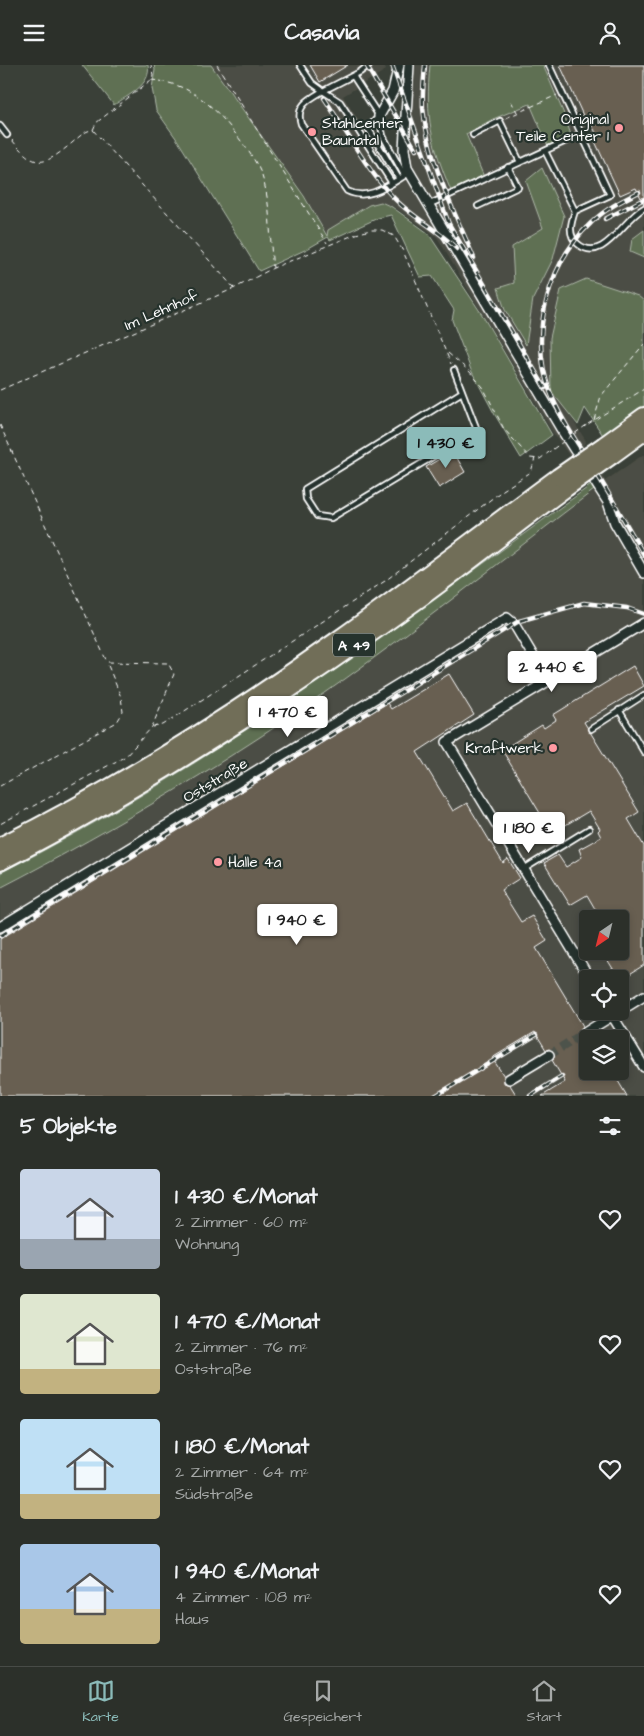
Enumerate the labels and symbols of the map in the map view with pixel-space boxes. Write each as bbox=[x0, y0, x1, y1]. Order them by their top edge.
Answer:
place label: Original Teile Center 1 bbox=[516, 109, 609, 147]
place label: Stahlcenter Baunatal bbox=[322, 113, 403, 151]
marker: Original Teile Center 1 bbox=[613, 122, 625, 134]
marker: Stahlcenter Baunatal bbox=[306, 126, 318, 138]
street label: Im Lehnhof bbox=[121, 285, 201, 336]
pin: 1 430 € bbox=[400, 427, 492, 469]
road number: A 49 bbox=[333, 633, 375, 657]
pin: 2 440 € bbox=[506, 651, 598, 693]
pin: 1 470 € bbox=[242, 695, 334, 738]
place label: Kraftwerk bbox=[465, 738, 543, 759]
marker: Kraftwerk bbox=[547, 742, 559, 754]
street label: Oststraße bbox=[179, 753, 251, 808]
pin: 1 180 € bbox=[483, 811, 575, 854]
place label: Halle 4a bbox=[228, 852, 282, 873]
marker: Halle 4a bbox=[212, 856, 224, 868]
pin: 1 940 € bbox=[251, 903, 343, 946]
north arrow bbox=[579, 910, 629, 960]

